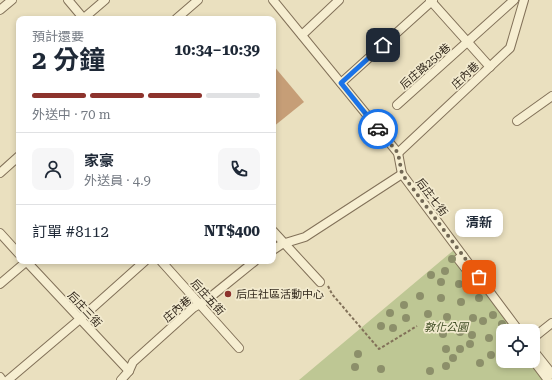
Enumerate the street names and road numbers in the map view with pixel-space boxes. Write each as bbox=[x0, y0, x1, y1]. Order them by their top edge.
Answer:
street label: 后庄路250巷 bbox=[397, 41, 453, 92]
street label: 庄內巷 bbox=[449, 59, 482, 91]
street label: 后庄七街 bbox=[413, 176, 450, 219]
street label: 后庄五街 bbox=[188, 277, 227, 318]
street label: 后庄三街 bbox=[65, 289, 104, 330]
street label: 庄內巷 bbox=[161, 294, 194, 325]

